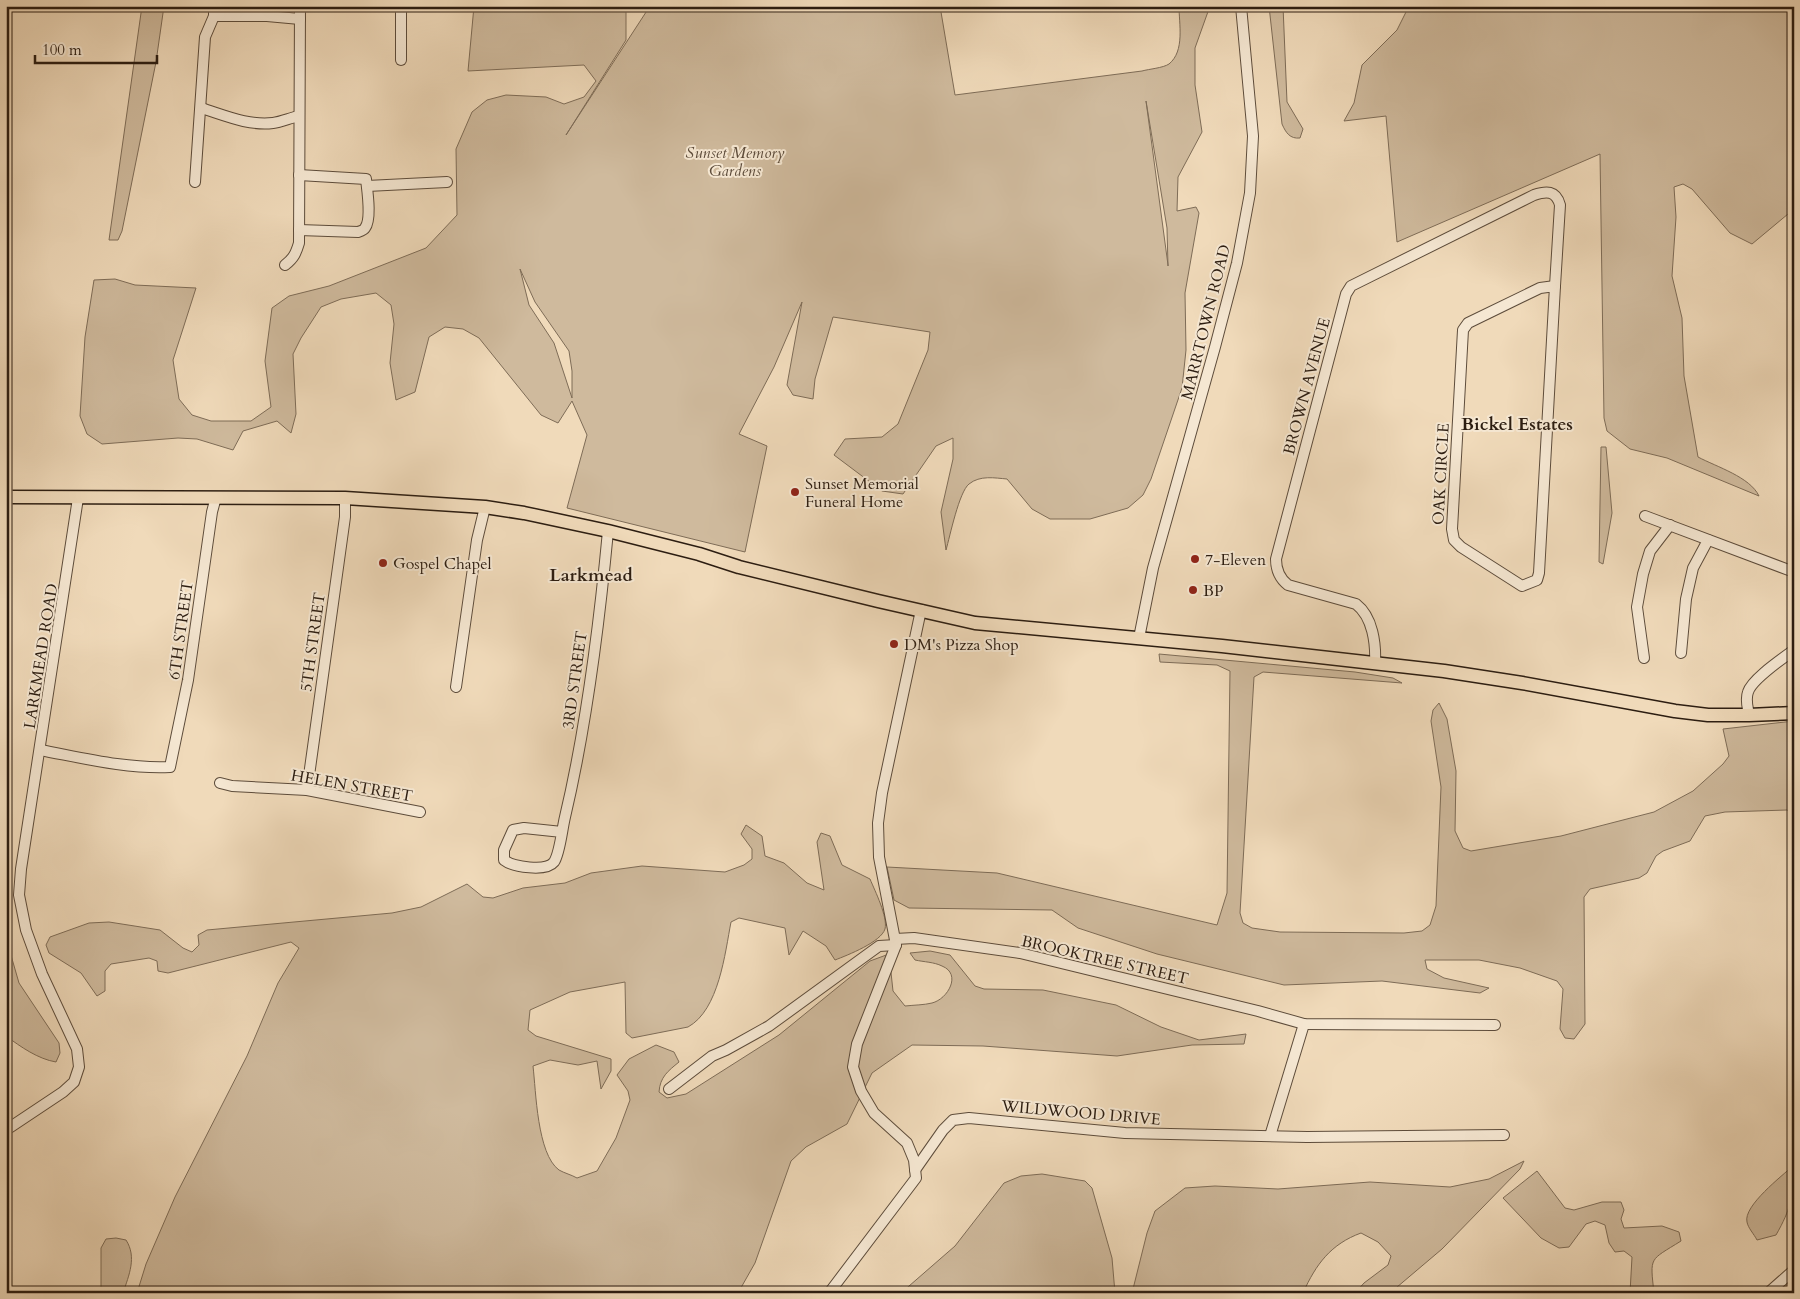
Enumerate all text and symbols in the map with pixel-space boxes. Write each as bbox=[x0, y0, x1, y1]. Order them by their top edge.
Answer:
scale bar bbox=[35, 32, 158, 64]
text: 100 m bbox=[42, 40, 82, 60]
park label: Sunset Memory Gardens bbox=[686, 142, 785, 182]
street label: MARRTOWN ROAD bbox=[1176, 242, 1236, 402]
street label: BROWN AVENUE bbox=[1278, 315, 1336, 457]
district label: Bickel Estates bbox=[1461, 412, 1573, 437]
street label: OAK CIRCLE bbox=[1427, 422, 1455, 526]
place label: Sunset Memorial Funeral Home bbox=[805, 473, 919, 513]
marker: Sunset Memorial Funeral Home bbox=[789, 486, 801, 498]
place label: 7-Eleven bbox=[1205, 549, 1266, 571]
place label: Gospel Chapel bbox=[393, 553, 492, 575]
marker: 7-Eleven bbox=[1189, 553, 1201, 565]
marker: Gospel Chapel bbox=[377, 557, 389, 569]
district label: Larkmead bbox=[549, 563, 633, 588]
street label: 6TH STREET bbox=[163, 579, 199, 681]
place label: BP bbox=[1203, 580, 1223, 602]
street label: LARKMEAD ROAD bbox=[19, 582, 63, 730]
marker: BP bbox=[1187, 584, 1199, 596]
street label: 5TH STREET bbox=[295, 591, 331, 693]
street label: 3RD STREET bbox=[557, 629, 593, 731]
place label: DM's Pizza Shop bbox=[904, 634, 1019, 656]
marker: DM's Pizza Shop bbox=[888, 638, 900, 650]
street label: HELEN STREET bbox=[289, 764, 415, 808]
street label: BROOKTREE STREET bbox=[1019, 930, 1191, 990]
street label: WILDWOOD DRIVE bbox=[999, 1095, 1161, 1131]

